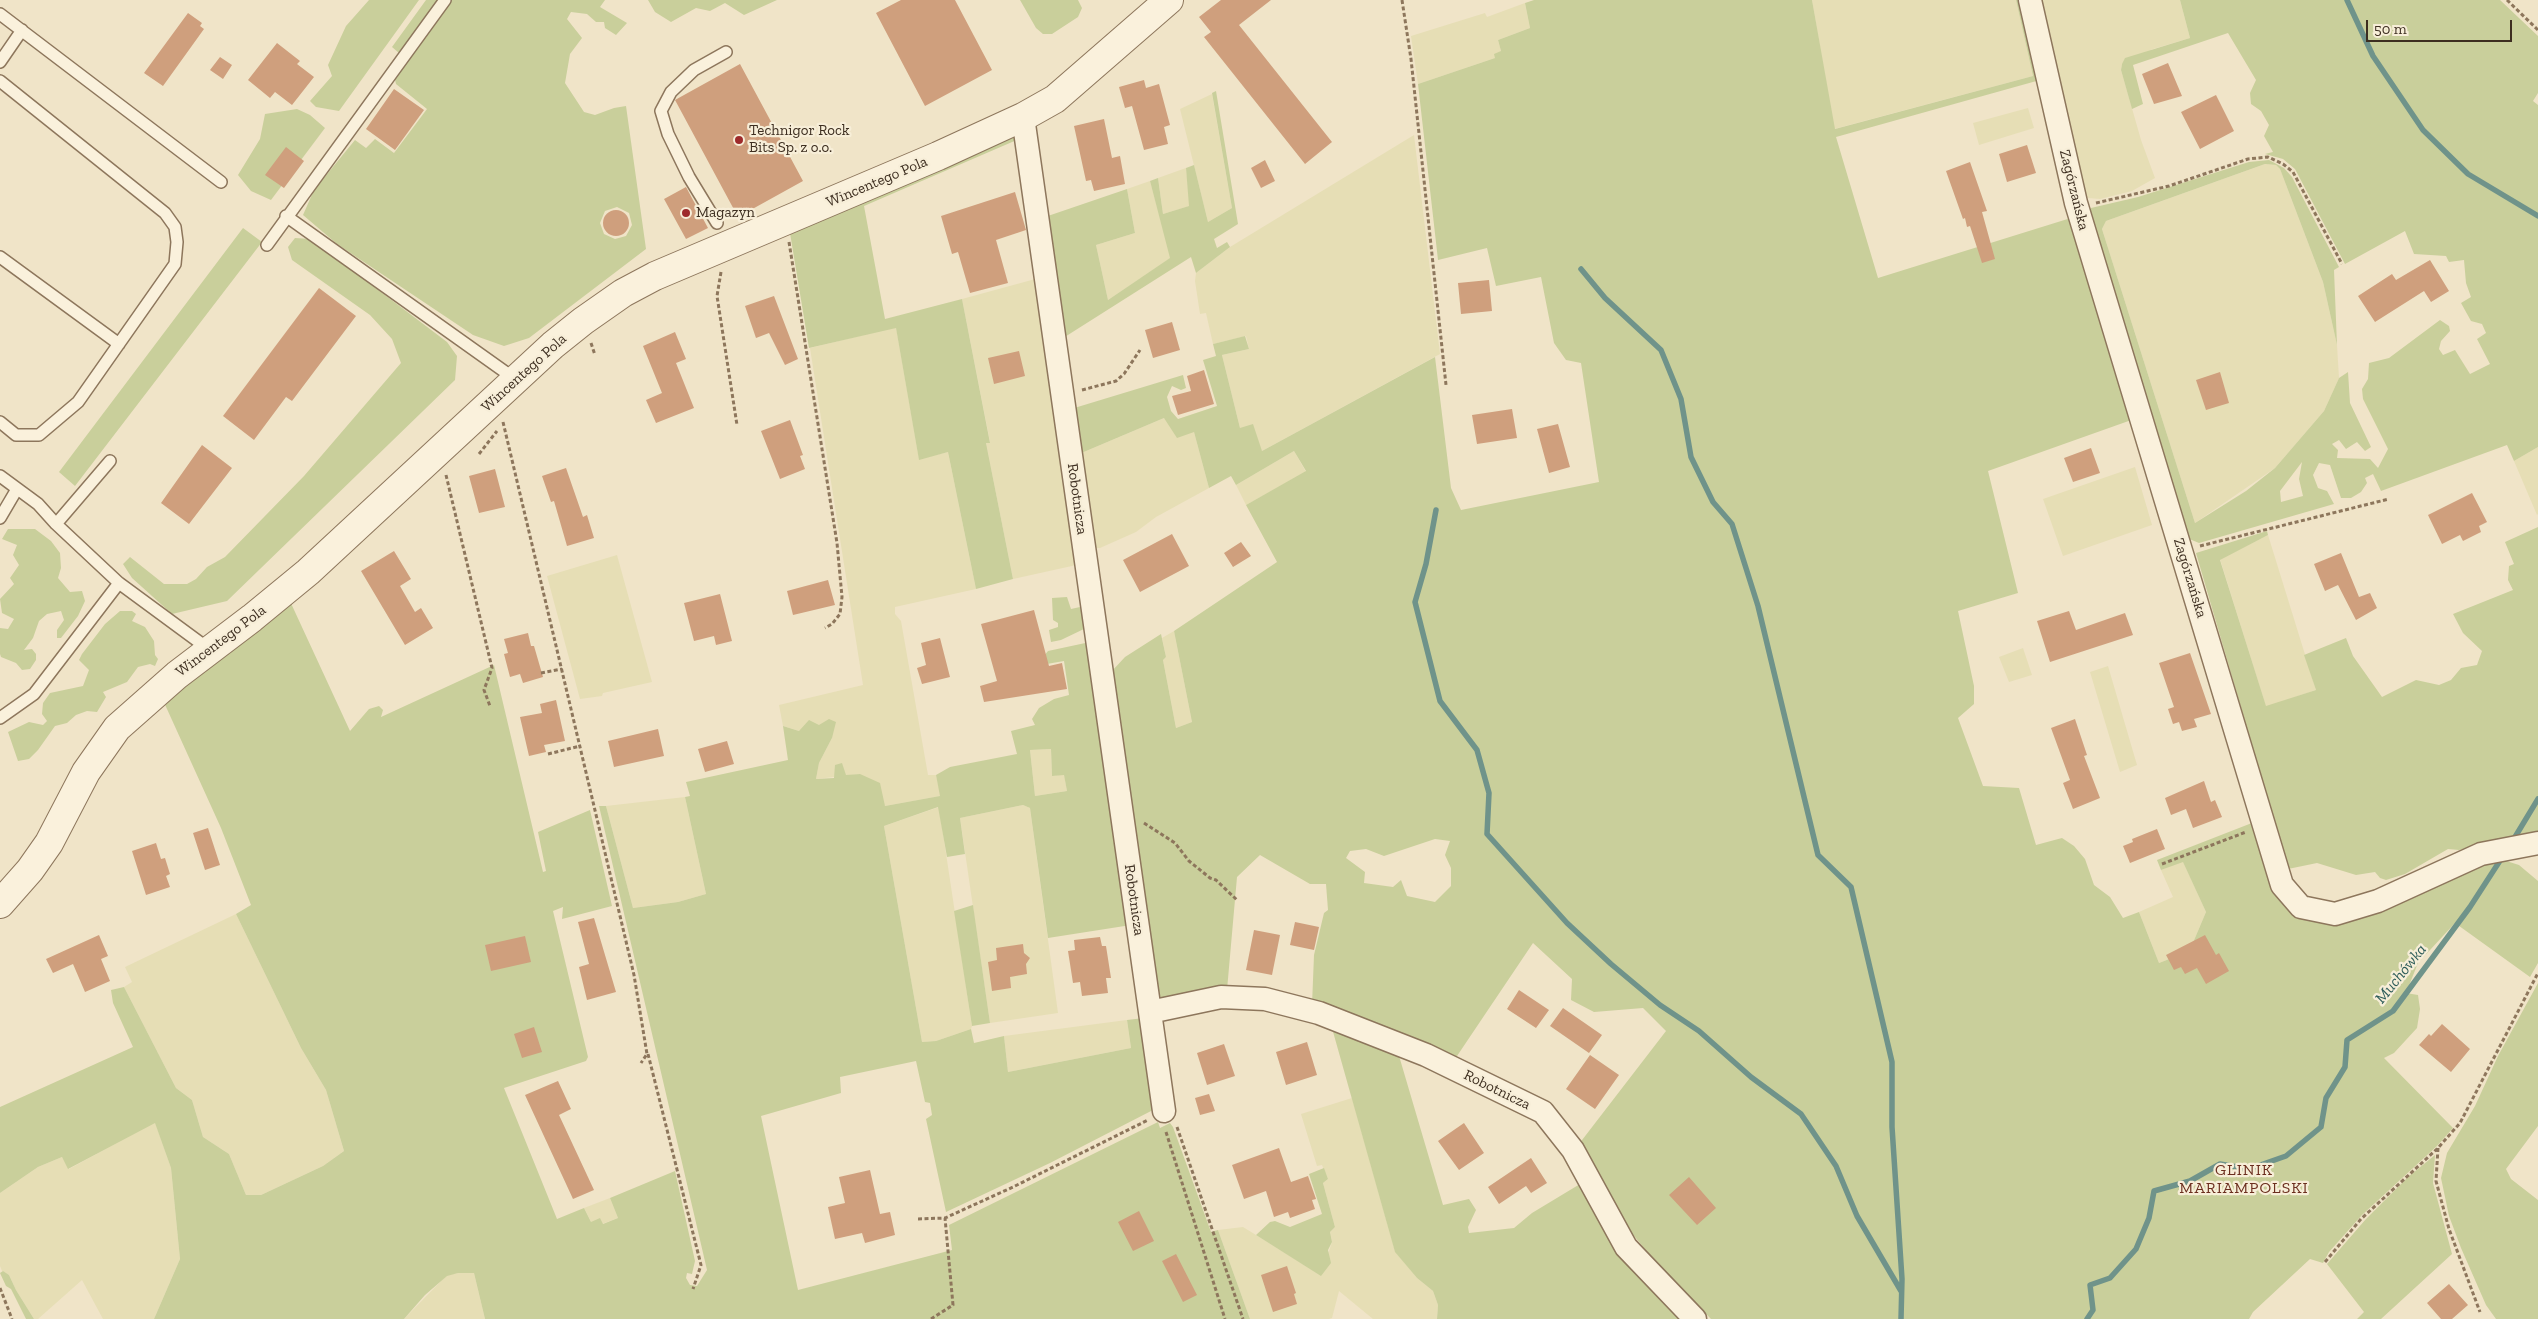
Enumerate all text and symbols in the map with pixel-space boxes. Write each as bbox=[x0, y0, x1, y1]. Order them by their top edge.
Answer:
scale bar bbox=[2368, 10, 2514, 42]
text: 50 m bbox=[2374, 20, 2407, 38]
place label: Technigor Rock Bits Sp. z o.o. bbox=[749, 122, 850, 157]
marker: Technigor Rock Bits Sp. z o.o. bbox=[733, 134, 745, 146]
street label: Zagórzańska bbox=[2055, 148, 2093, 232]
street label: Wincentego Pola bbox=[824, 153, 930, 211]
place label: Magazyn bbox=[696, 204, 755, 222]
marker: Magazyn bbox=[680, 207, 692, 219]
street label: Wincentego Pola bbox=[478, 330, 570, 416]
street label: Robotnicza bbox=[1063, 462, 1091, 536]
street label: Zagórzańska bbox=[2169, 536, 2211, 620]
street label: Wincentego Pola bbox=[172, 601, 270, 681]
street label: Robotnicza bbox=[1120, 863, 1148, 937]
water label: Muchówka bbox=[2371, 940, 2431, 1008]
street label: Robotnicza bbox=[1461, 1066, 1533, 1114]
district label: GLINIK MARIAMPOLSKI bbox=[2178, 1160, 2310, 1198]

